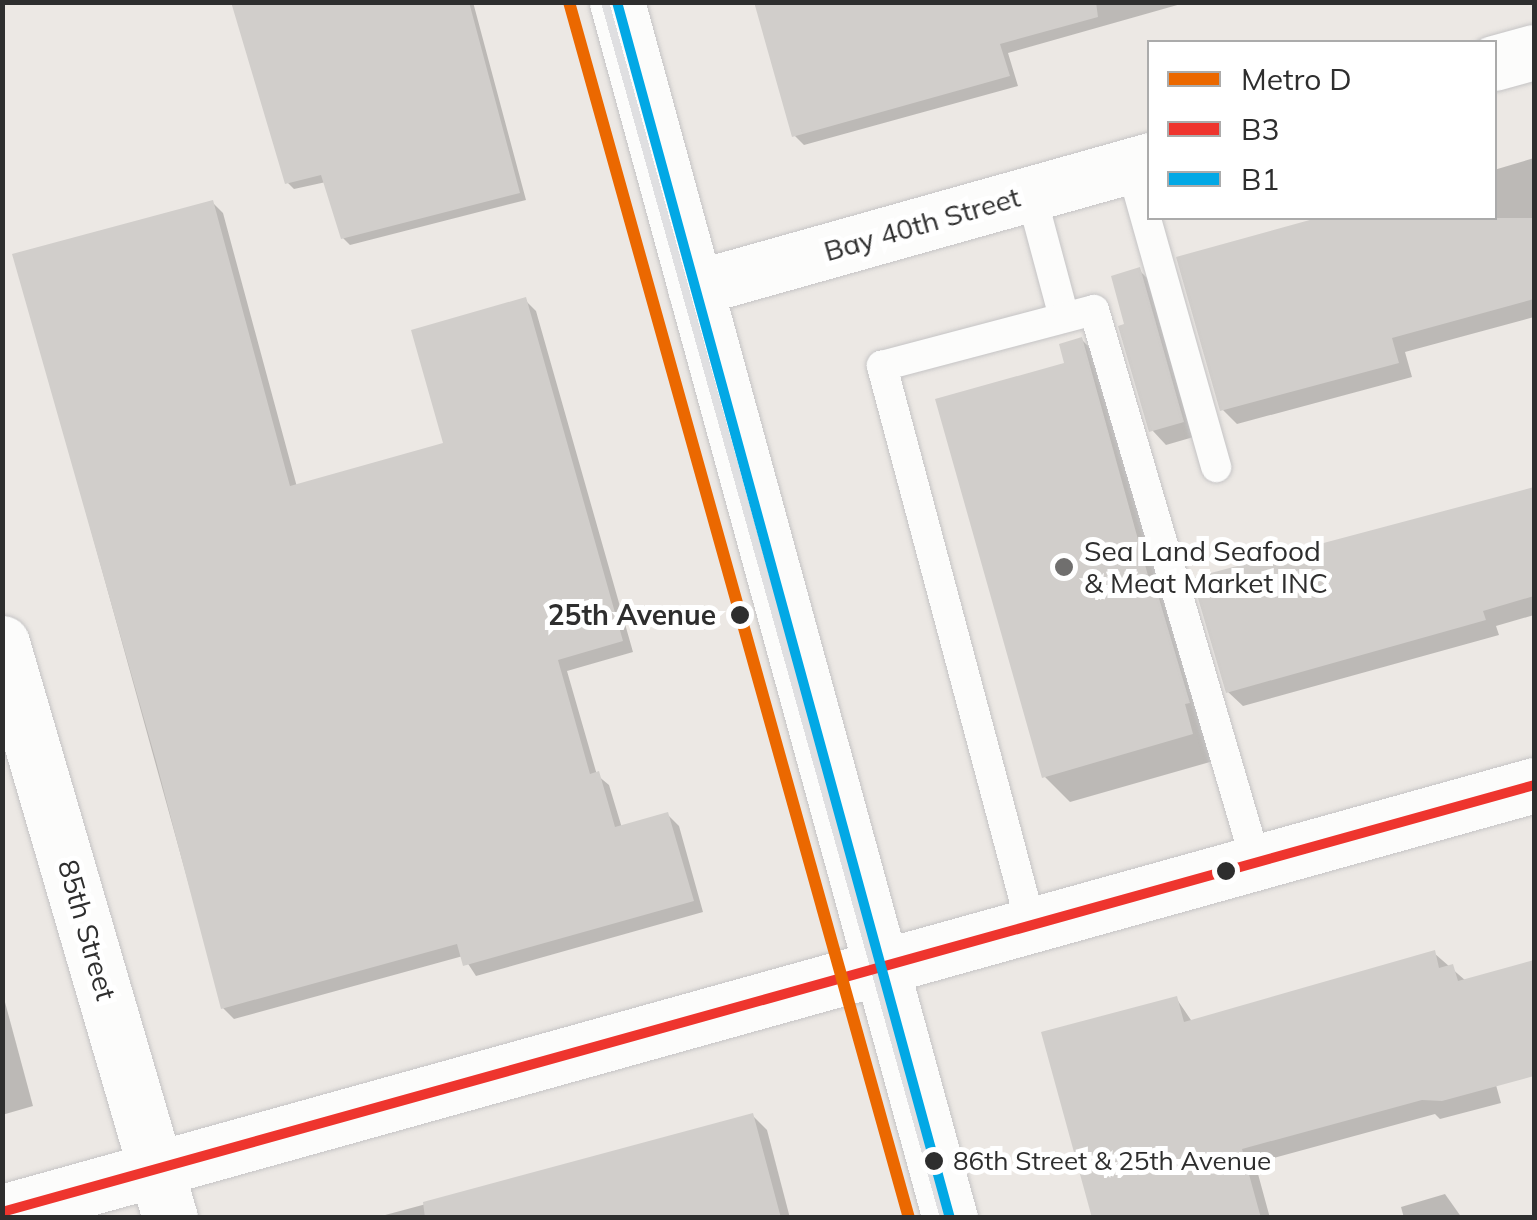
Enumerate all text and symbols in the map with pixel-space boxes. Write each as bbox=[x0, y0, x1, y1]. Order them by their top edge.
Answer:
legend bbox=[1147, 40, 1497, 220]
text: Metro D bbox=[1241, 60, 1352, 98]
text: B3 bbox=[1241, 110, 1279, 148]
text: B1 bbox=[1241, 160, 1279, 198]
street label: Bay 40th Street bbox=[820, 180, 1024, 268]
place label: Sea Land Seafood & Meat Market INC bbox=[1084, 534, 1328, 600]
marker: Sea Land Seafood & Meat Market INC bbox=[1053, 556, 1075, 578]
place label: 25th Avenue bbox=[548, 598, 716, 632]
marker: 25th Avenue bbox=[725, 600, 755, 630]
street label: 85th Street bbox=[51, 856, 123, 1004]
unlabelled marker bbox=[1216, 861, 1236, 881]
place label: 86th Street & 25th Avenue bbox=[953, 1145, 1271, 1177]
marker: 86th Street & 25th Avenue bbox=[924, 1151, 944, 1171]

